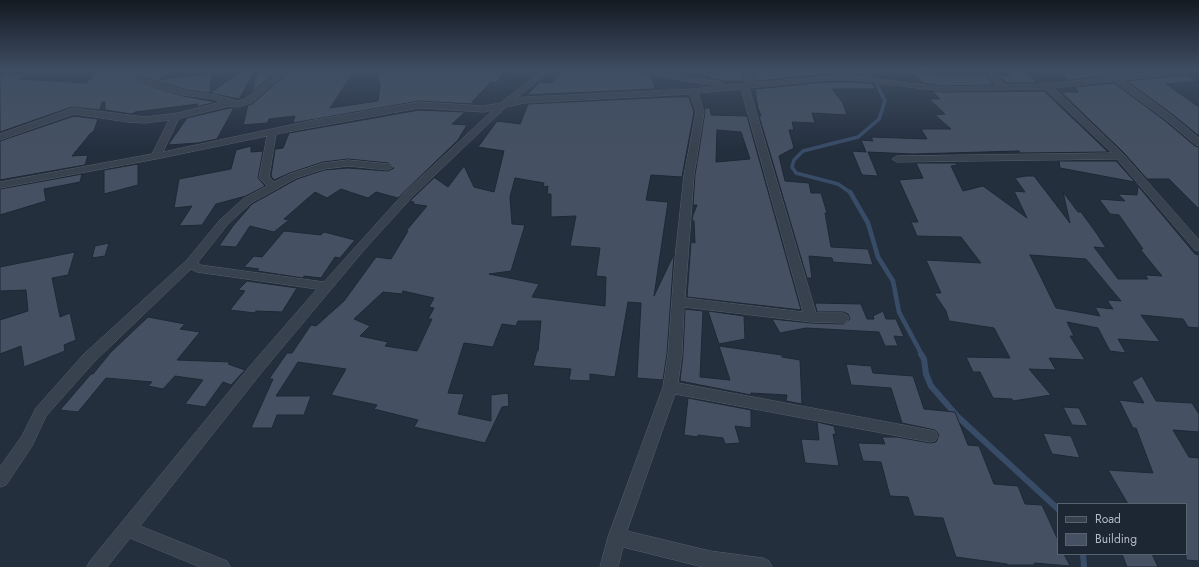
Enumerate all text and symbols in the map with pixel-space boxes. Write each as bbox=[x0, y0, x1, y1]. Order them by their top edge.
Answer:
legend bbox=[1057, 503, 1187, 555]
text: Road bbox=[1095, 510, 1121, 528]
text: Building bbox=[1095, 530, 1137, 548]

